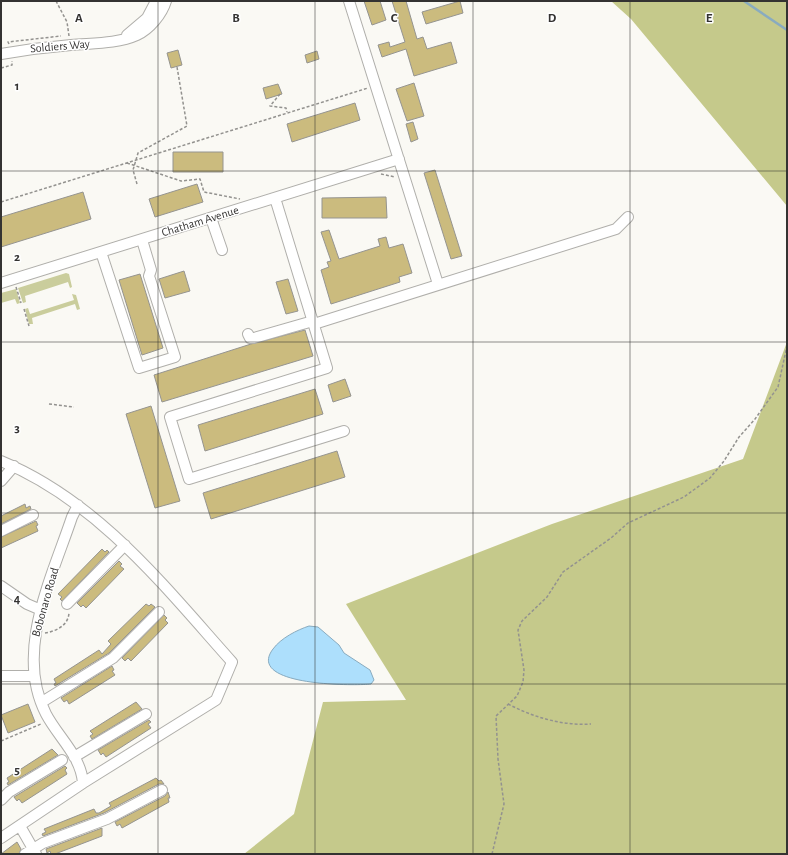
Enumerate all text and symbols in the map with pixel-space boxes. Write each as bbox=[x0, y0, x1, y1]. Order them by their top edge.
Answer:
text: A bbox=[75, 12, 83, 25]
text: B bbox=[232, 12, 240, 25]
text: C bbox=[391, 12, 398, 25]
text: D bbox=[548, 12, 557, 25]
text: E bbox=[706, 12, 713, 25]
street label: Soldiers Way bbox=[30, 37, 90, 56]
text: 1 bbox=[15, 80, 19, 93]
street label: Chatham Avenue bbox=[160, 204, 240, 238]
text: 2 bbox=[14, 251, 20, 264]
text: 3 bbox=[14, 422, 20, 435]
street label: Bobonaro Road bbox=[29, 566, 61, 638]
text: 4 bbox=[14, 593, 21, 606]
text: 5 bbox=[14, 764, 20, 777]

